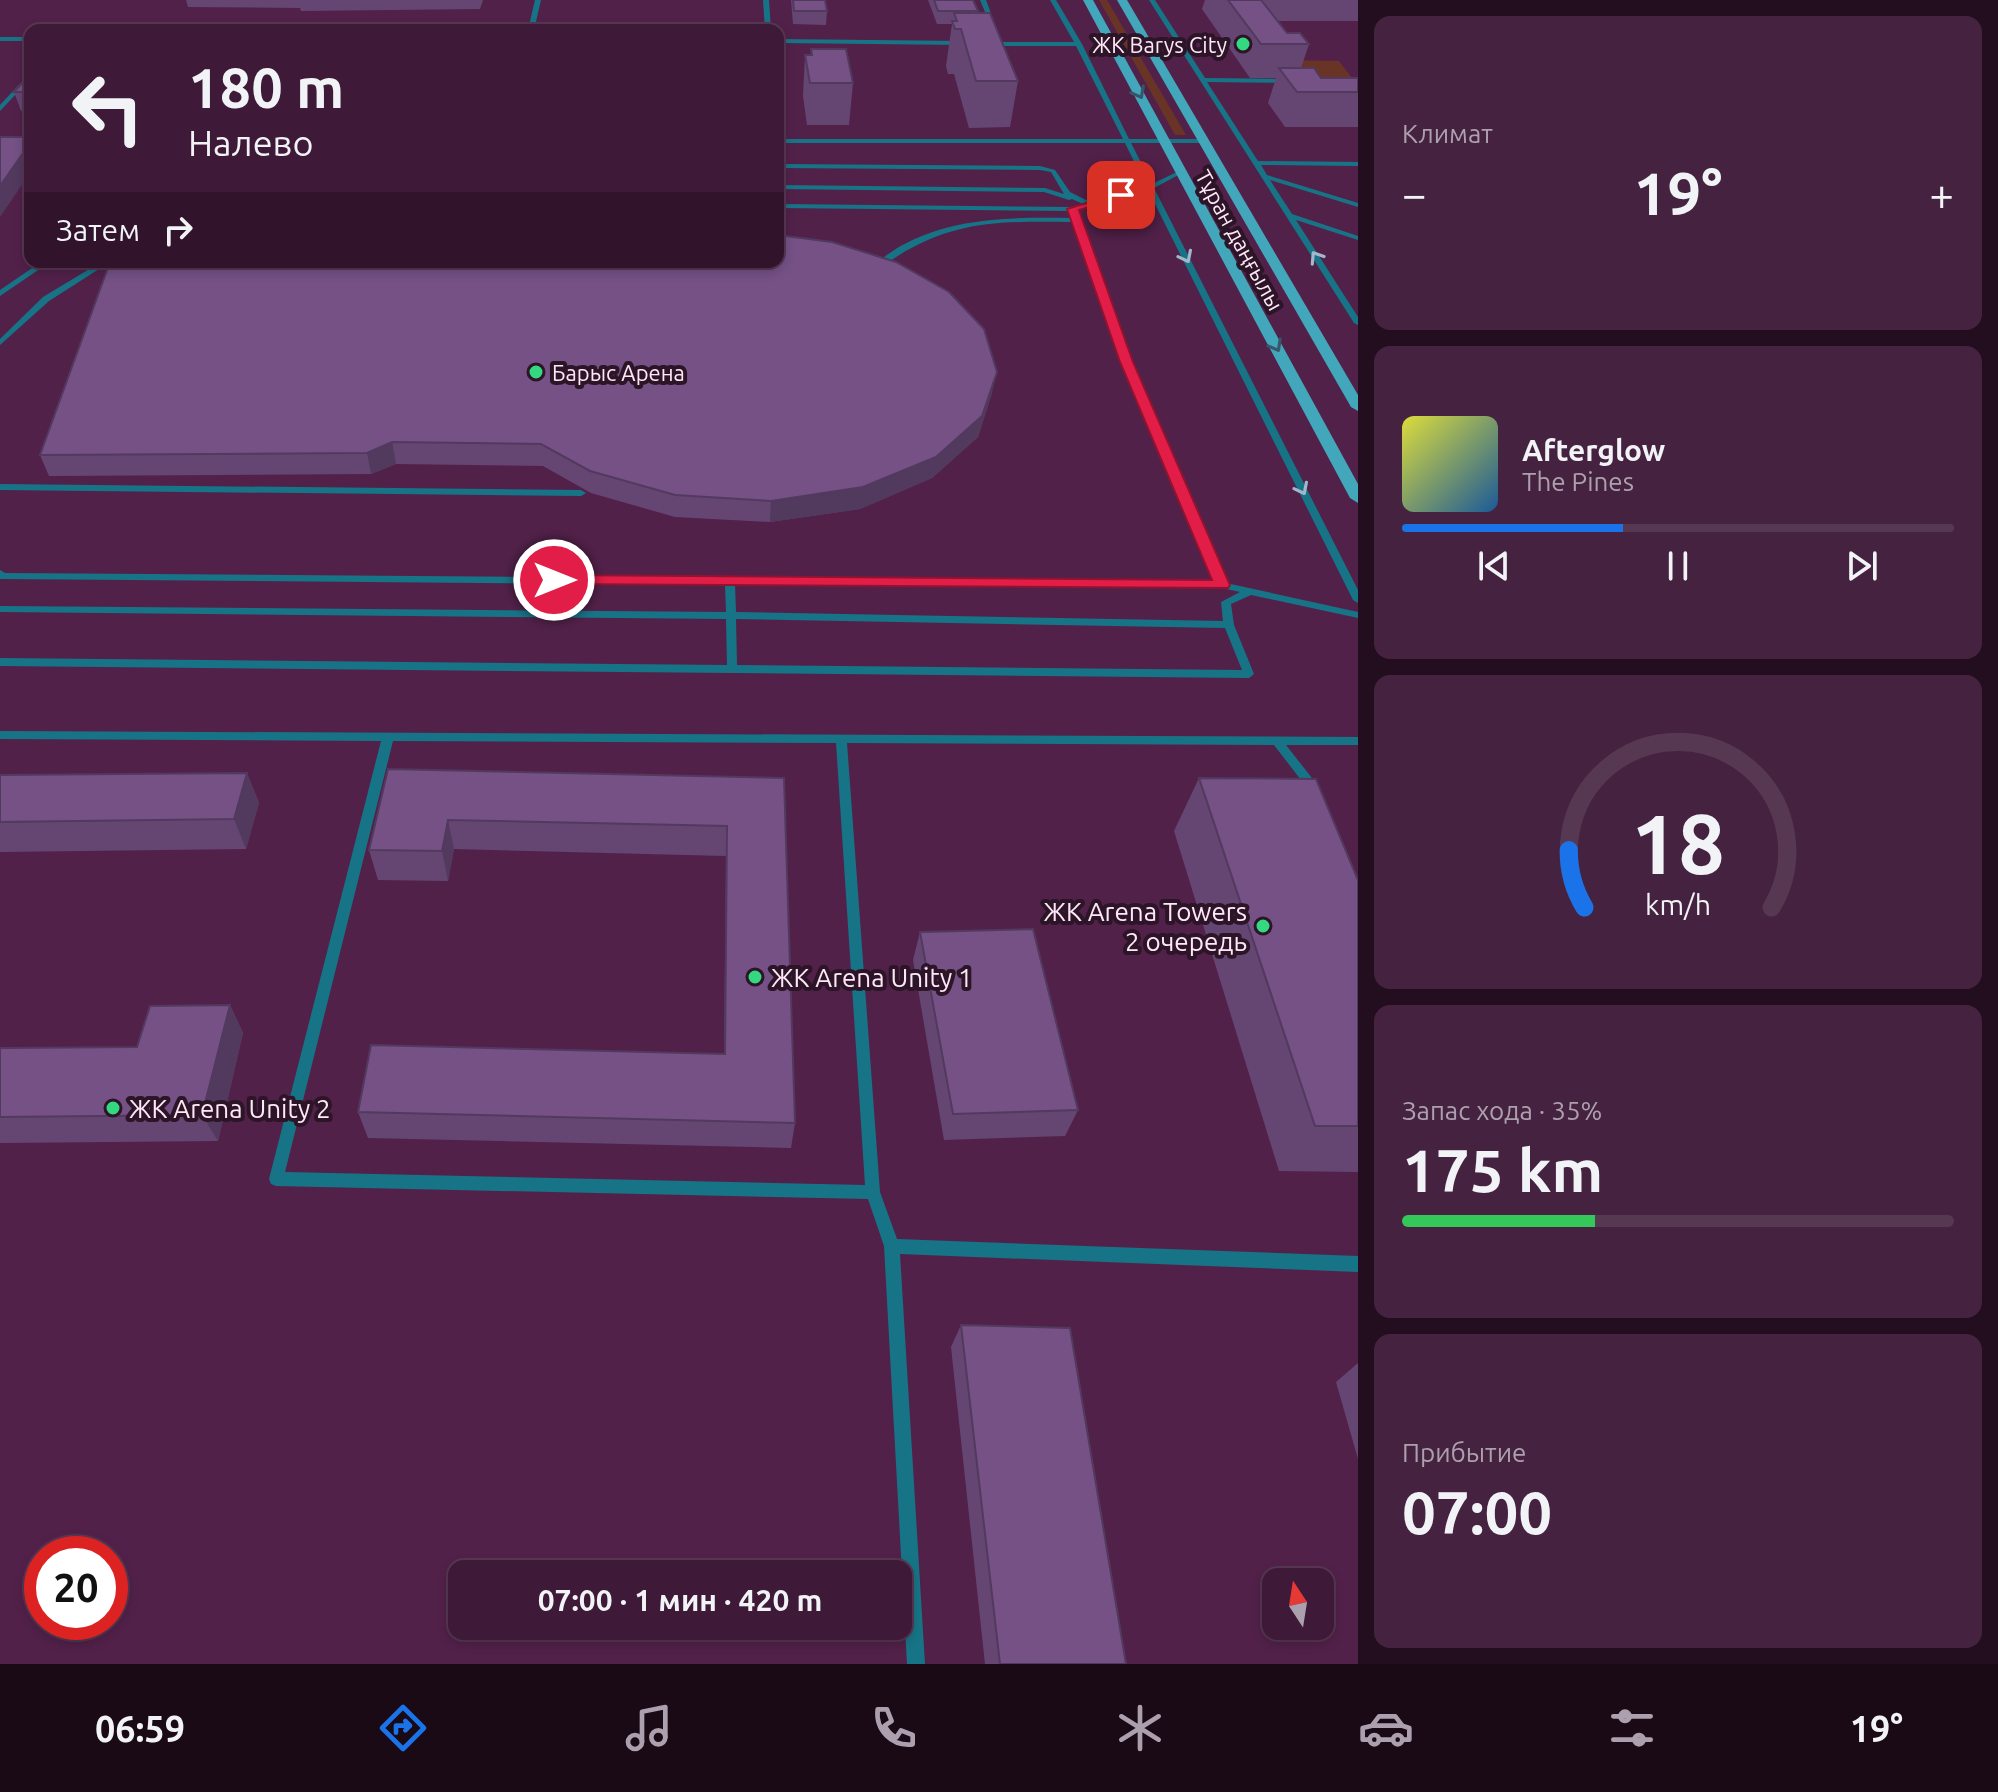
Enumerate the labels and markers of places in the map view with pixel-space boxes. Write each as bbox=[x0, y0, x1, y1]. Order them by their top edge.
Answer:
place label: ЖК Barys City bbox=[1092, 32, 1227, 57]
marker: ЖК Barys City bbox=[1234, 35, 1252, 53]
pin bbox=[1087, 161, 1155, 229]
place label: Барыс Арена bbox=[552, 360, 685, 385]
marker: Барыс Арена bbox=[527, 363, 545, 381]
place label: ЖК Arena Towers 2 очередь bbox=[1043, 897, 1247, 956]
marker: ЖК Arena Towers 2 очередь bbox=[1254, 917, 1272, 935]
place label: ЖК Arena Unity 1 bbox=[771, 963, 973, 992]
marker: ЖК Arena Unity 1 bbox=[746, 968, 764, 986]
place label: ЖК Arena Unity 2 bbox=[129, 1094, 331, 1123]
marker: ЖК Arena Unity 2 bbox=[104, 1099, 122, 1117]

